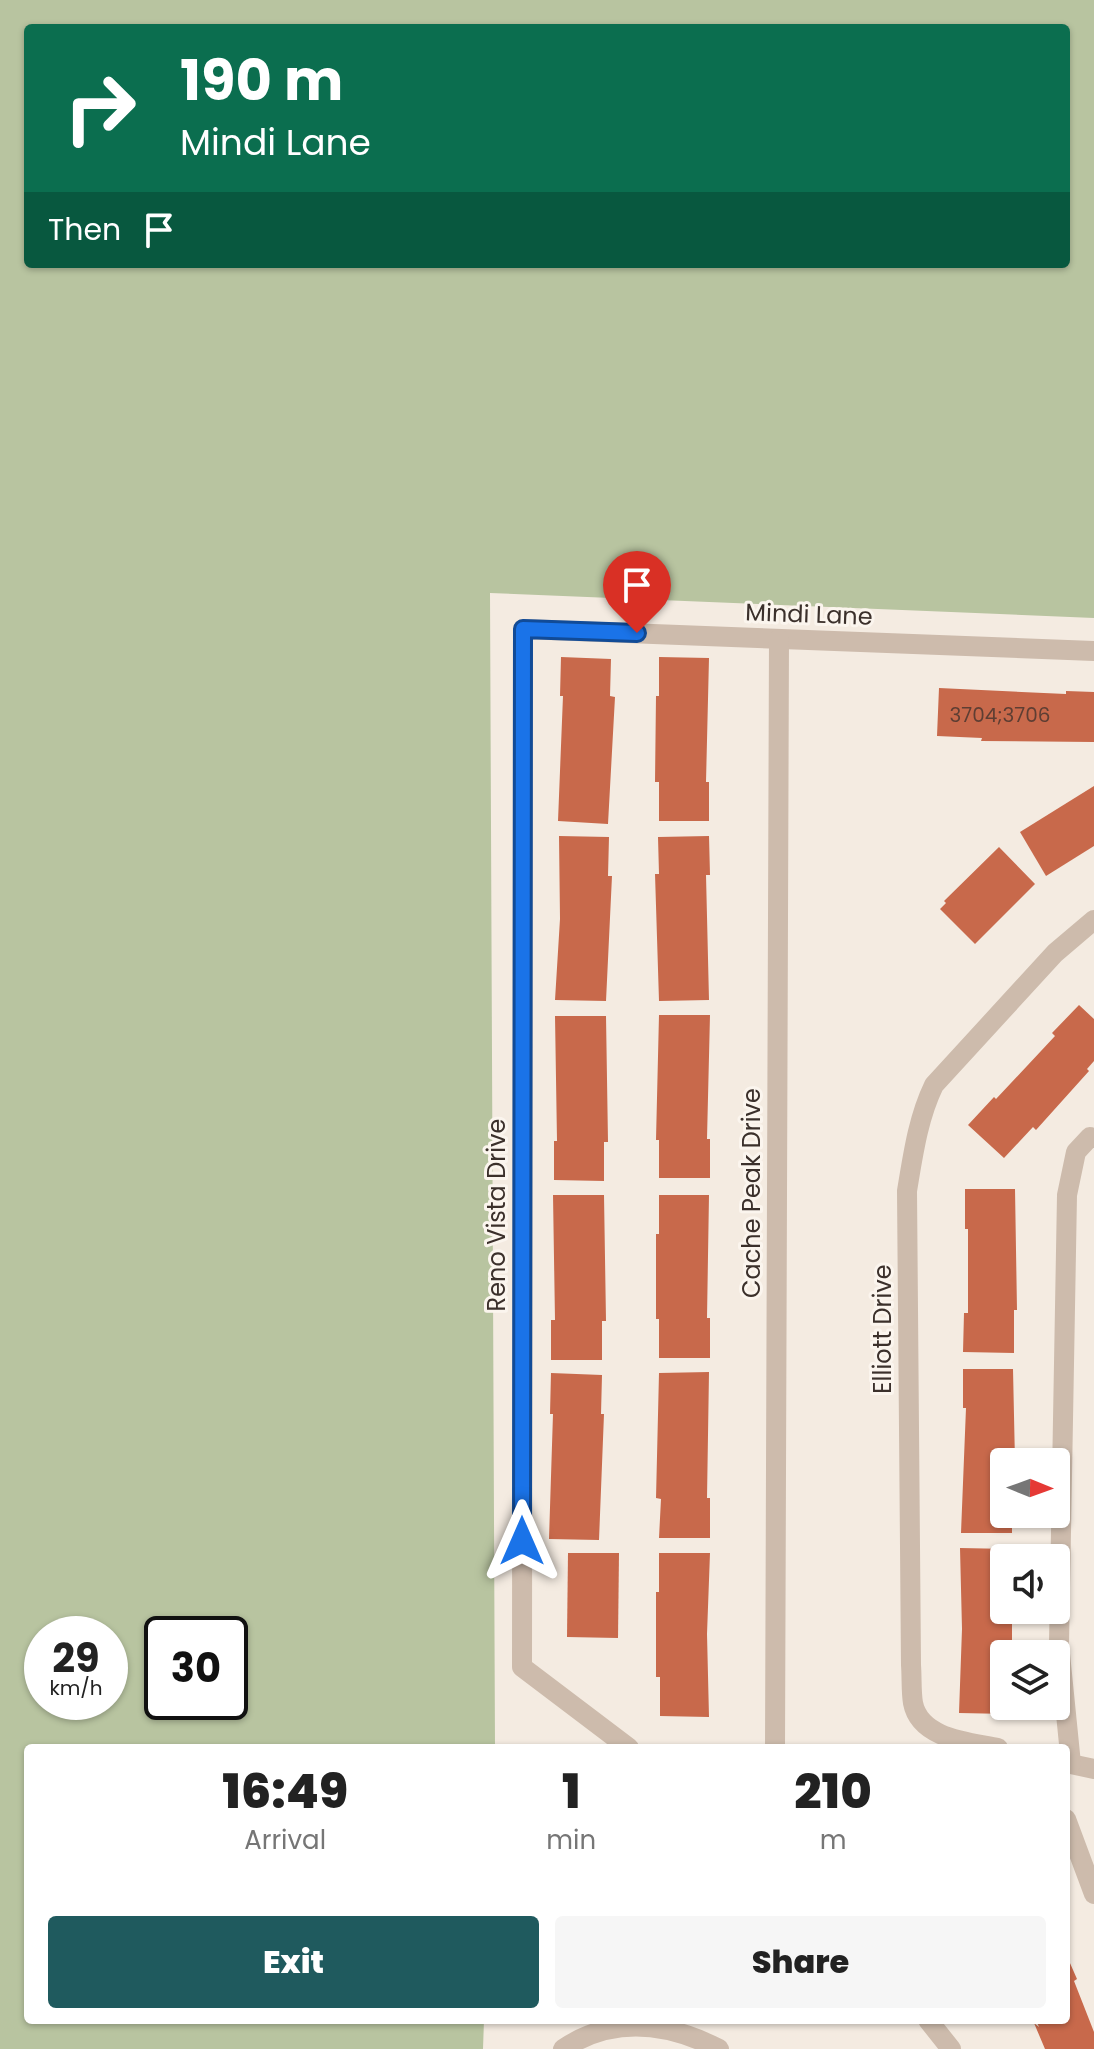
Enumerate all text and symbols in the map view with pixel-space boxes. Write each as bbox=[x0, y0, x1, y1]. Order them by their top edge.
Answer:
text: 190 m bbox=[180, 41, 343, 120]
icon: right bbox=[48, 56, 152, 160]
text: Mindi Lane bbox=[180, 117, 371, 168]
text: Then bbox=[48, 208, 121, 251]
icon: arrive bbox=[137, 208, 181, 252]
pin bbox=[603, 551, 671, 633]
icon: arrive bbox=[615, 563, 659, 607]
street label: Mindi Lane bbox=[745, 595, 873, 633]
house number: 3704;3706 bbox=[949, 701, 1051, 729]
street label: Cache Peak Drive bbox=[735, 1088, 768, 1298]
street label: Reno Vista Drive bbox=[480, 1119, 513, 1311]
street label: Elliott Drive bbox=[866, 1264, 899, 1394]
north arrow bbox=[990, 1448, 1070, 1528]
map controls bbox=[990, 1448, 1070, 1720]
position arrow bbox=[480, 1499, 564, 1583]
button: sound bbox=[990, 1544, 1070, 1624]
speed limit sign: 30 bbox=[144, 1616, 248, 1720]
text: 29 bbox=[52, 1630, 100, 1686]
button: layers bbox=[990, 1640, 1070, 1720]
text: km/h bbox=[49, 1674, 103, 1702]
text: 16:49 bbox=[222, 1758, 348, 1825]
text: 1 bbox=[562, 1758, 580, 1825]
text: 210 bbox=[794, 1758, 872, 1825]
text: Arrival bbox=[244, 1822, 326, 1858]
text: min bbox=[546, 1822, 596, 1858]
text: m bbox=[820, 1822, 846, 1858]
button: Exit bbox=[48, 1916, 539, 2008]
button: Share bbox=[555, 1916, 1046, 2008]

